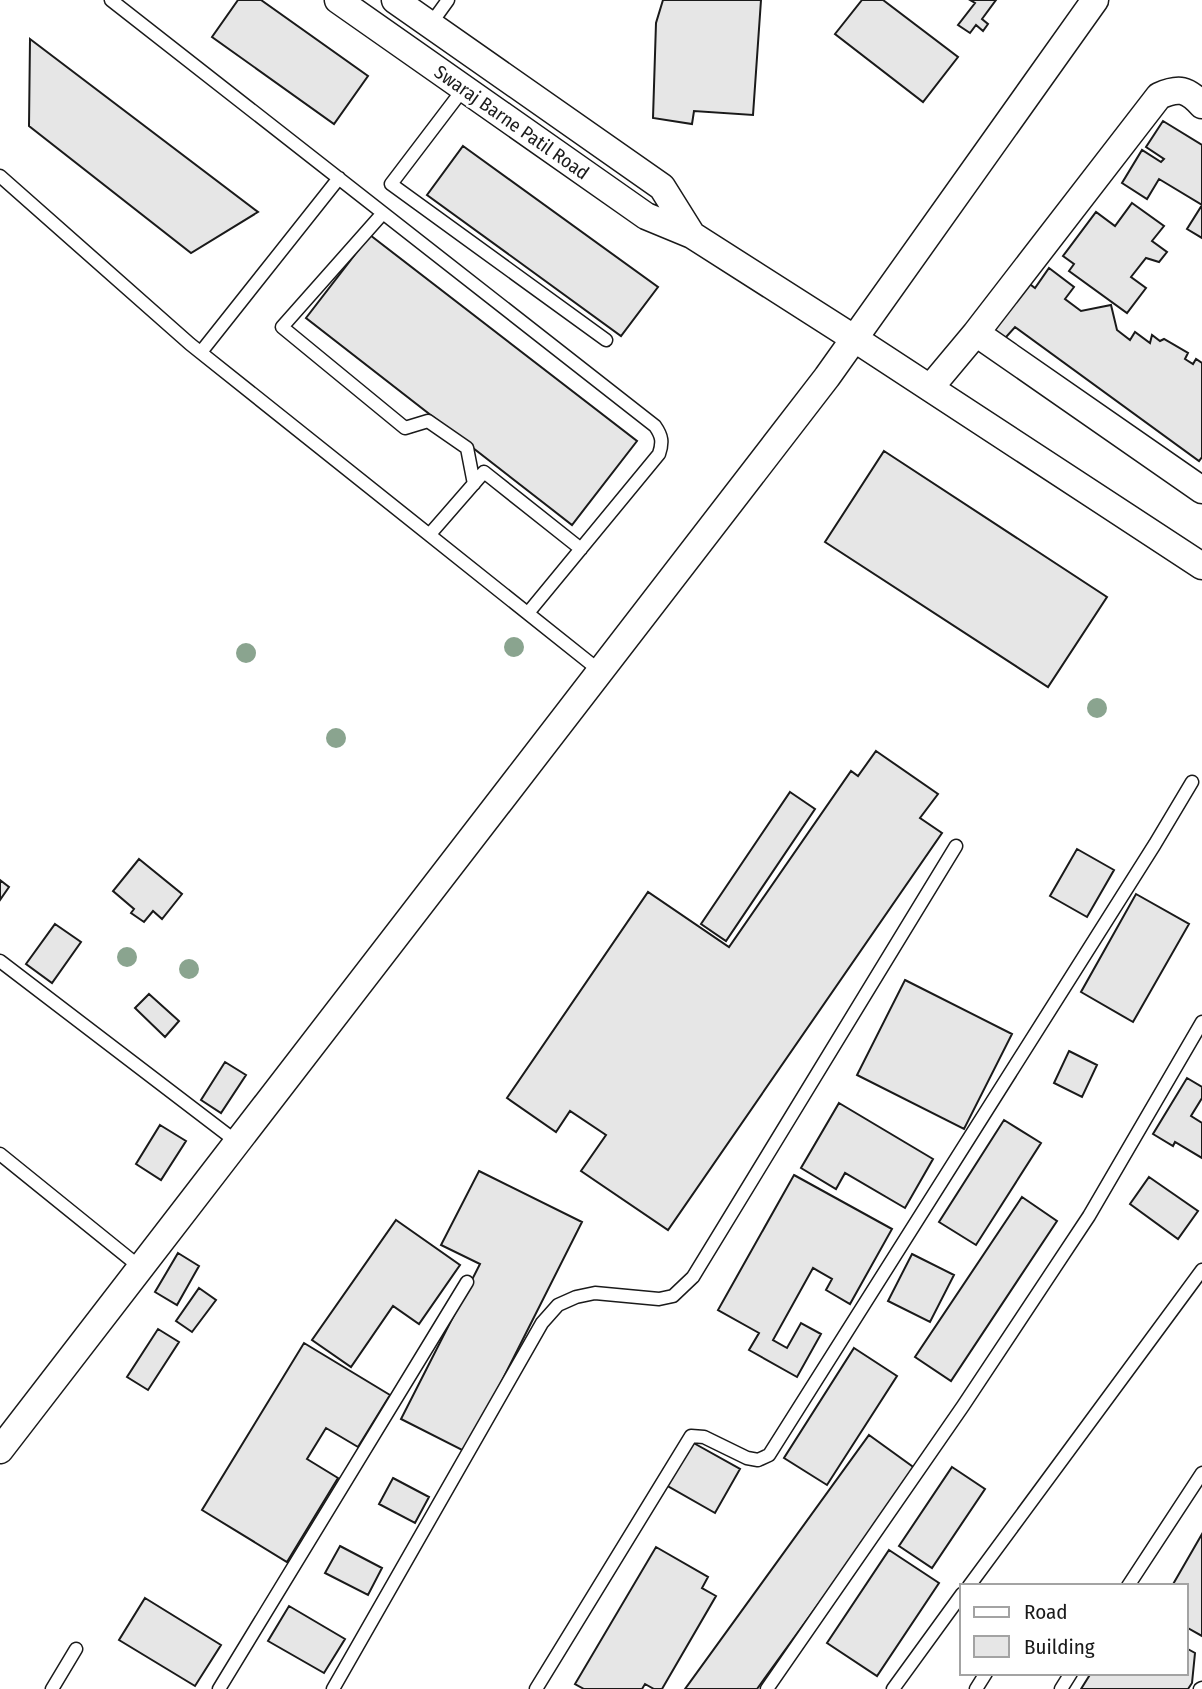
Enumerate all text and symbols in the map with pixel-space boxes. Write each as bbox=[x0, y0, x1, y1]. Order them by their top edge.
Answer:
street label: Swaraj Barne Patil Road bbox=[430, 60, 594, 185]
legend bbox=[960, 1584, 1188, 1675]
text: Road bbox=[1024, 1599, 1068, 1625]
text: Building bbox=[1024, 1634, 1095, 1660]

